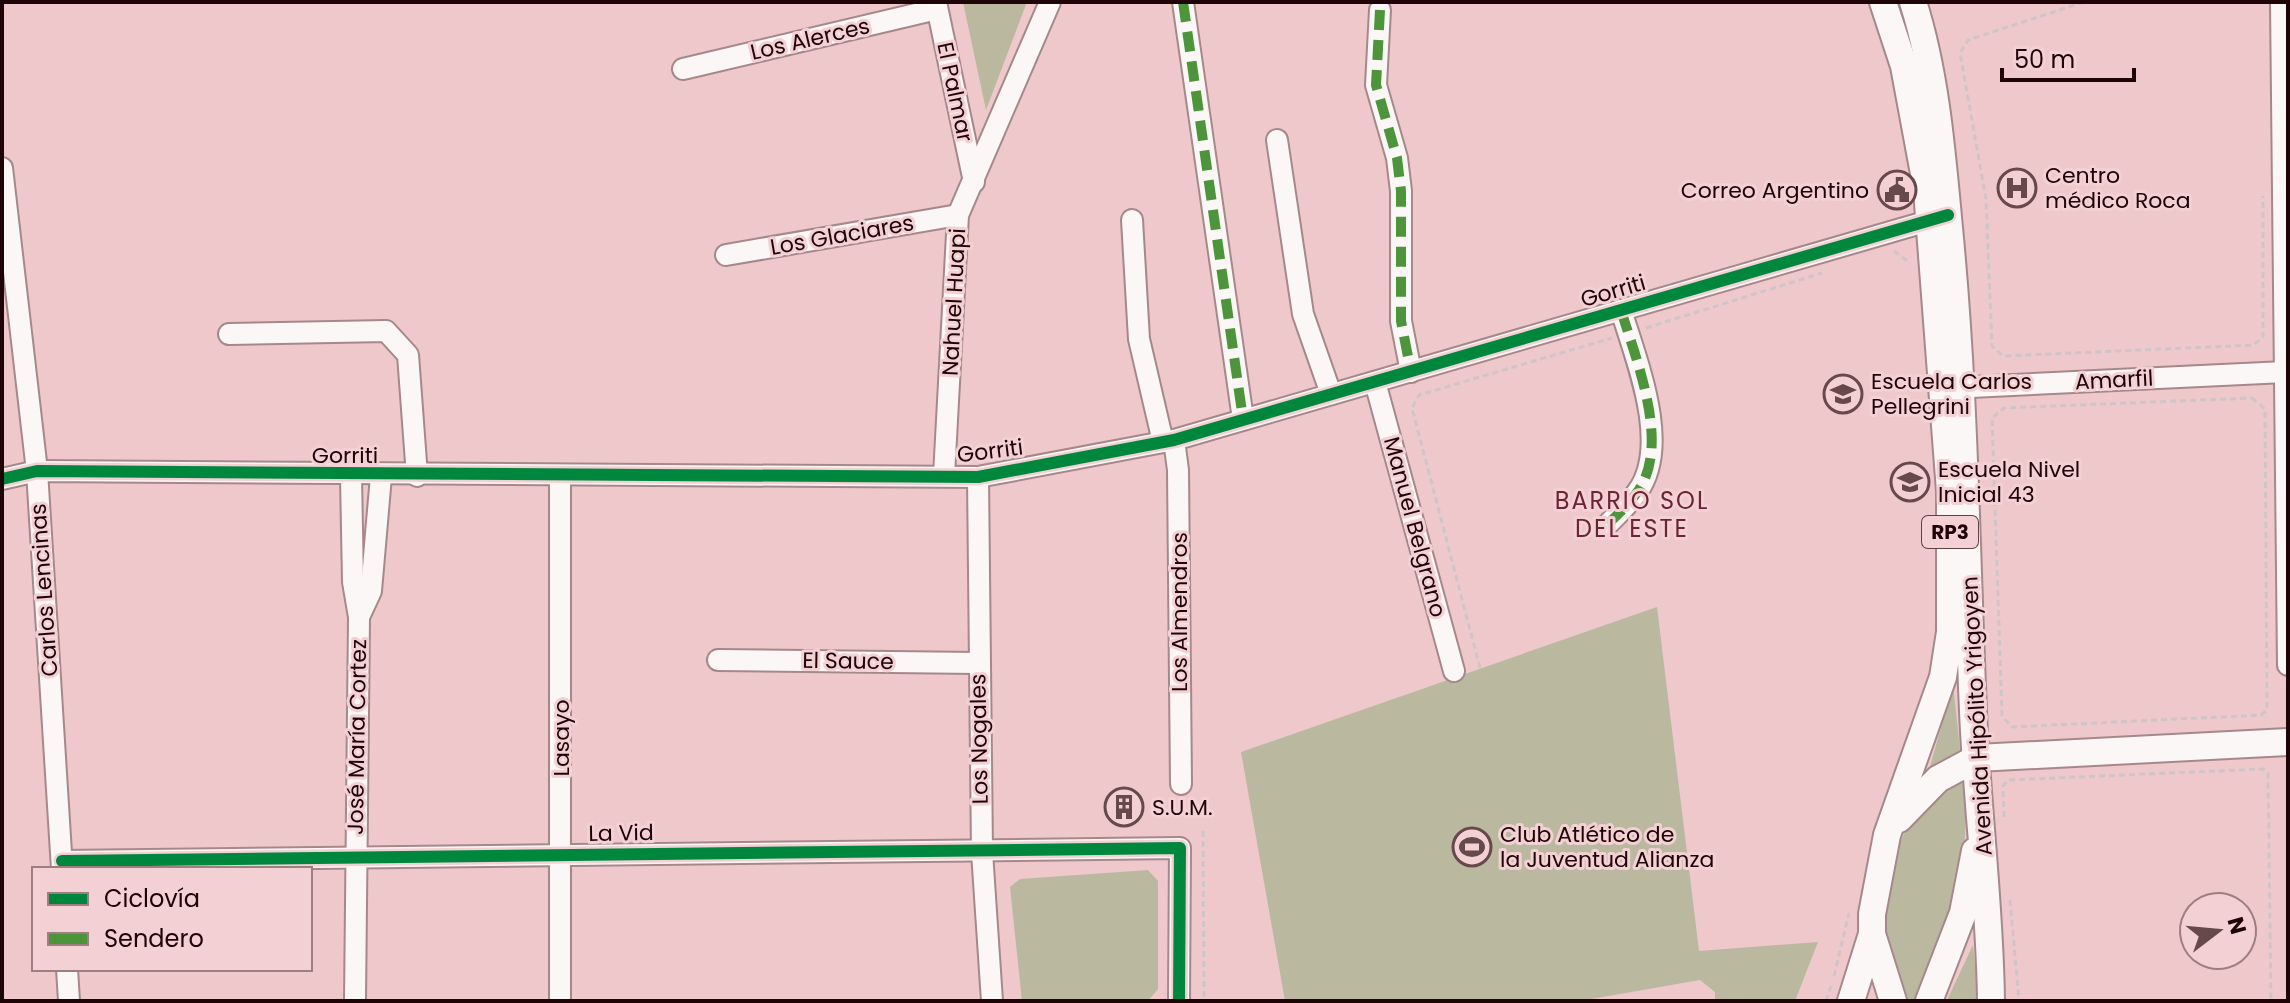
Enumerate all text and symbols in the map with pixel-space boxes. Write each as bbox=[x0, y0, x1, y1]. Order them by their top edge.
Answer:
street label: Los Alerces bbox=[747, 10, 873, 68]
scale bar bbox=[2002, 32, 2134, 82]
street label: El Palmar bbox=[929, 39, 981, 145]
text: 50 m bbox=[2014, 43, 2075, 76]
place label: Centro médico Roca bbox=[2045, 160, 2191, 216]
hospital icon: Centro médico Roca bbox=[1996, 167, 2038, 209]
public building icon: Correo Argentino bbox=[1876, 169, 1918, 211]
place label: Correo Argentino bbox=[1681, 175, 1869, 206]
street label: Los Glaciares bbox=[768, 207, 916, 263]
street label: Nahuel Huapi bbox=[935, 227, 973, 377]
street label: Gorriti bbox=[1577, 267, 1649, 315]
street label: Amarfil bbox=[2074, 362, 2154, 398]
place label: Escuela Carlos Pellegrini bbox=[1871, 366, 2032, 422]
school or university icon: Escuela Carlos Pellegrini bbox=[1822, 373, 1864, 415]
street label: Gorriti bbox=[955, 432, 1025, 470]
street label: Manuel Belgrano bbox=[1376, 433, 1454, 621]
street label: Gorriti bbox=[312, 440, 378, 471]
place label: Escuela Nivel Inicial 43 bbox=[1938, 454, 2080, 510]
school or university icon: Escuela Nivel Inicial 43 bbox=[1889, 461, 1931, 503]
district label: BARRIO SOL DEL ESTE bbox=[1555, 484, 1709, 545]
street label: Carlos Lencinas bbox=[22, 502, 66, 678]
road number: RP3 bbox=[1922, 516, 1978, 548]
street label: Los Almendros bbox=[1164, 532, 1195, 692]
street label: Avenida Hipólito Yrigoyen bbox=[1954, 575, 2000, 857]
street label: José María Cortez bbox=[340, 639, 374, 835]
street label: El Sauce bbox=[802, 645, 894, 677]
street label: Los Nogales bbox=[962, 673, 996, 805]
street label: Lasayo bbox=[546, 699, 577, 777]
building icon: S.U.M. bbox=[1103, 786, 1145, 828]
place label: S.U.M. bbox=[1152, 792, 1213, 823]
street label: La Vid bbox=[588, 817, 654, 849]
place label: Club Atlético de la Juventud Alianza bbox=[1500, 819, 1714, 875]
sports icon: Club Atlético de la Juventud Alianza bbox=[1451, 826, 1493, 868]
legend bbox=[32, 867, 312, 971]
text: Ciclovía bbox=[104, 882, 200, 915]
north arrow bbox=[2178, 891, 2258, 971]
text: N bbox=[2220, 913, 2254, 938]
text: Sendero bbox=[104, 922, 204, 955]

